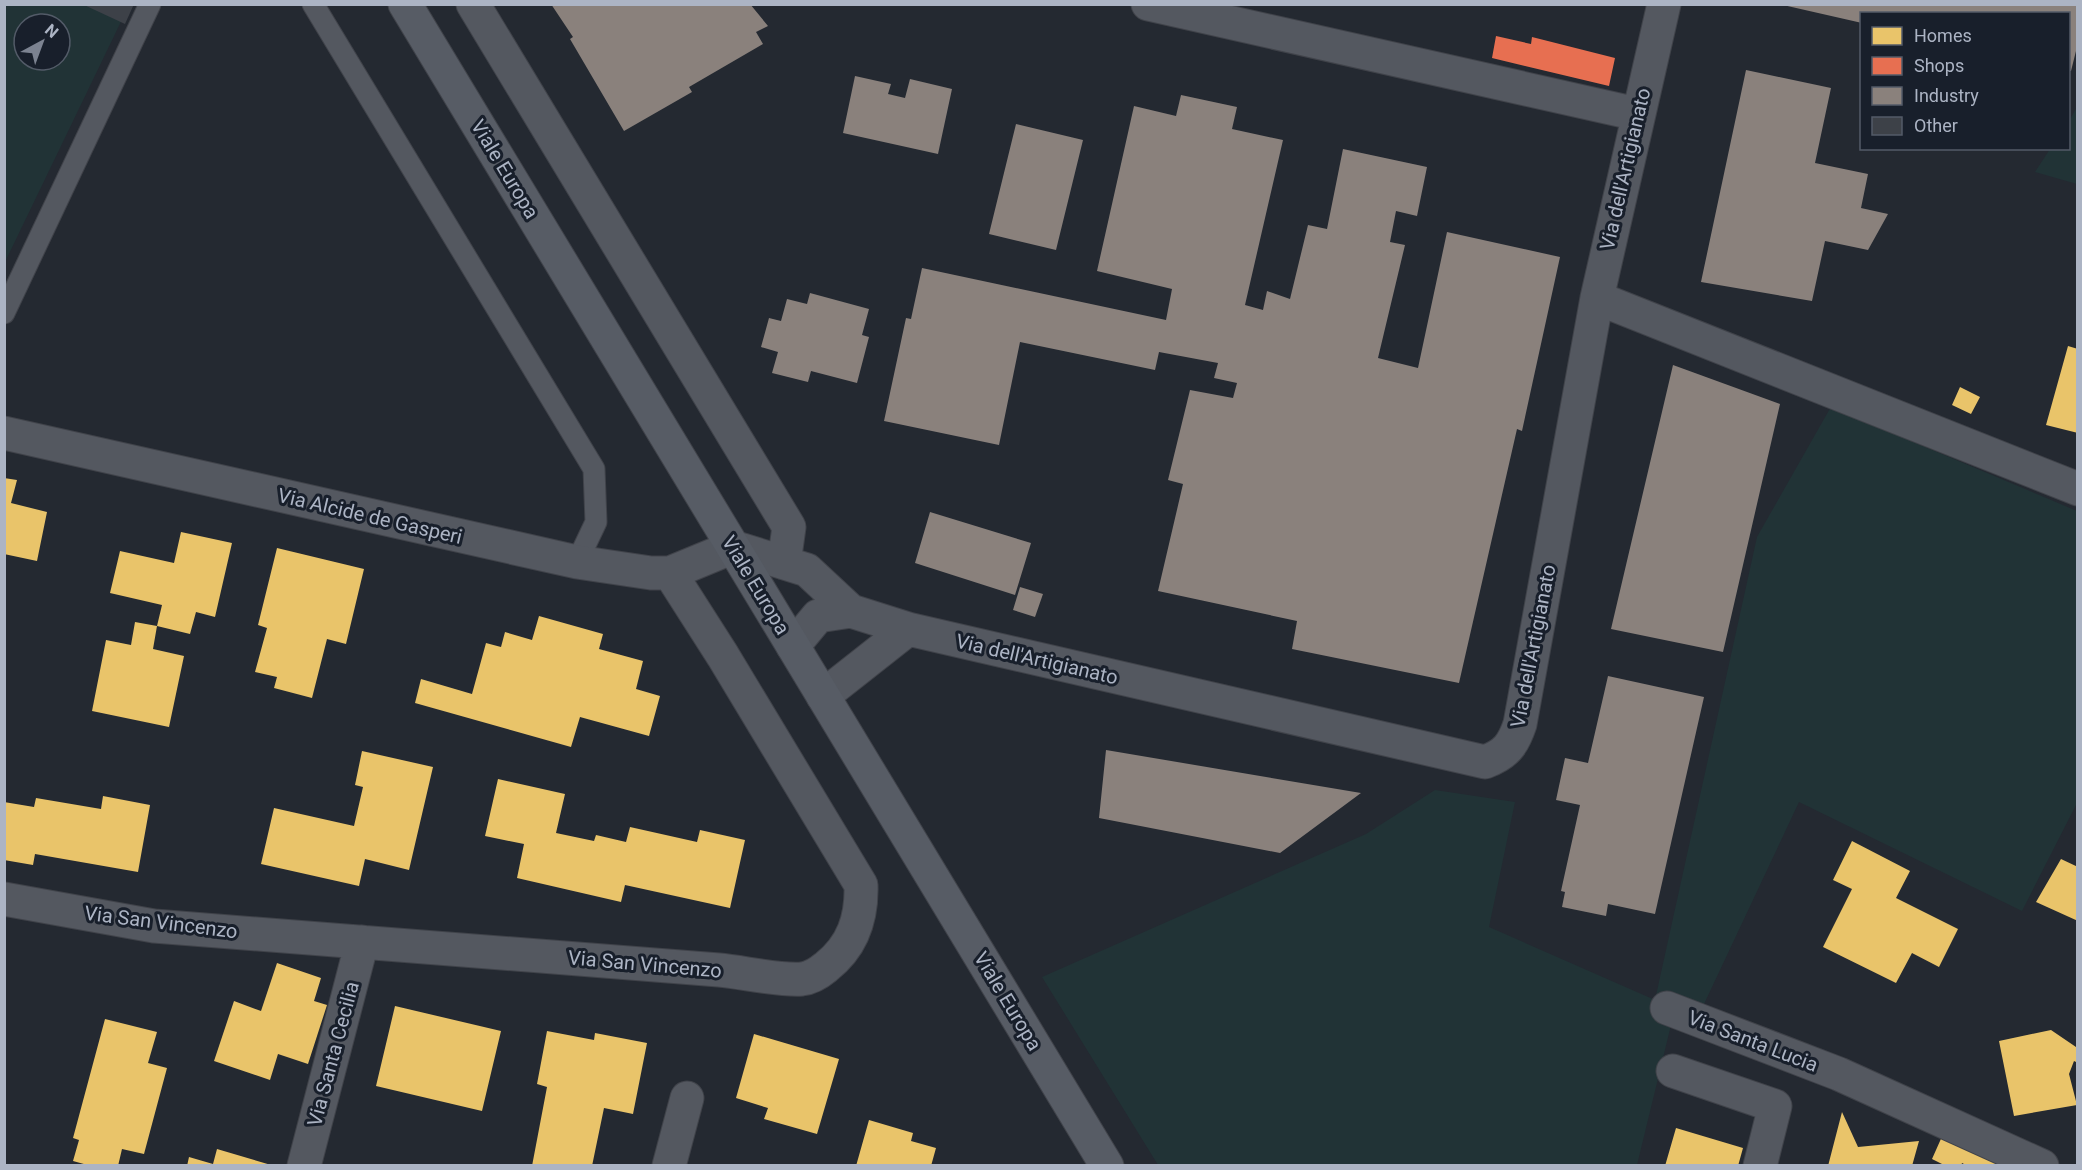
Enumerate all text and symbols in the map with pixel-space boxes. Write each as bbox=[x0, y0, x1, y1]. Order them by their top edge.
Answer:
north arrow bbox=[12, 12, 72, 72]
legend bbox=[1860, 12, 2070, 150]
text: N bbox=[41, 20, 62, 42]
text: Homes bbox=[1914, 25, 1972, 46]
text: Shops bbox=[1914, 55, 1964, 76]
text: Industry bbox=[1914, 85, 1979, 106]
street label: Via dell'Artigianato bbox=[1595, 86, 1655, 252]
street label: Viale Europa bbox=[466, 115, 544, 223]
text: Other bbox=[1914, 115, 1958, 136]
street label: Via Alcide de Gasperi bbox=[275, 483, 465, 549]
street label: Viale Europa bbox=[717, 531, 795, 639]
street label: Via dell'Artigianato bbox=[1505, 562, 1561, 730]
street label: Via dell'Artigianato bbox=[954, 629, 1120, 689]
street label: Via San Vincenzo bbox=[83, 901, 239, 943]
street label: Via San Vincenzo bbox=[567, 945, 723, 983]
street label: Viale Europa bbox=[969, 947, 1047, 1055]
street label: Via Santa Cecilia bbox=[302, 979, 364, 1129]
street label: Via Santa Lucia bbox=[1685, 1005, 1821, 1077]

